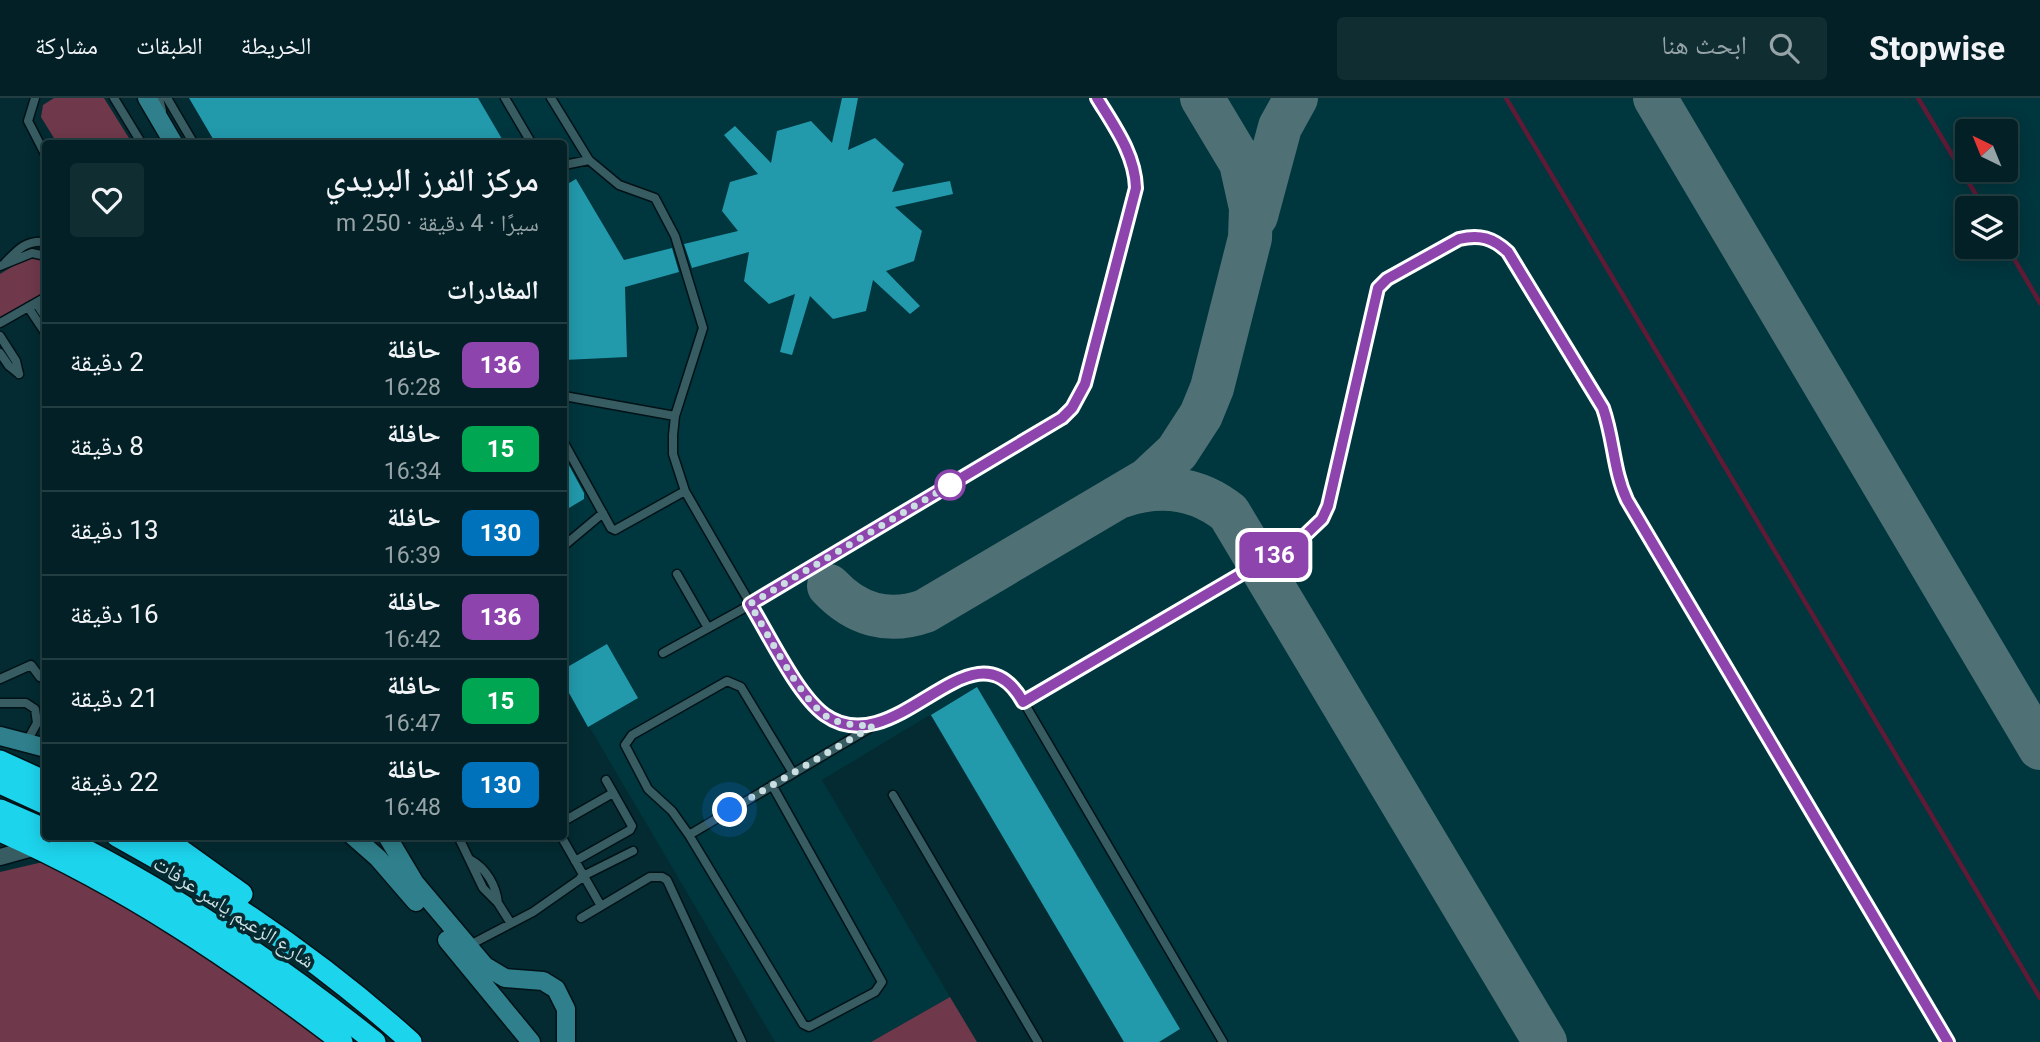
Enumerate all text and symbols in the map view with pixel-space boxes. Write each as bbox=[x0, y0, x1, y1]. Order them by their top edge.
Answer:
search box bbox=[1337, 17, 1827, 80]
icon: search bbox=[1765, 29, 1803, 67]
text: Stopwise bbox=[1869, 29, 2005, 68]
text: ابحث هنا bbox=[1661, 30, 1747, 60]
text: مشاركة bbox=[35, 32, 98, 60]
text: الطبقات bbox=[136, 32, 203, 60]
text: الخريطة bbox=[241, 32, 311, 60]
north arrow bbox=[1955, 119, 2018, 182]
map controls bbox=[1955, 119, 2018, 259]
text: مركز الفرز البريدي bbox=[325, 160, 539, 199]
button: heart bbox=[70, 163, 144, 237]
button: layers bbox=[1955, 196, 2018, 259]
text: سيرًا · 4 دقيقة · 250 m bbox=[336, 210, 539, 237]
text: المغادرات bbox=[447, 275, 539, 305]
text: حافلة bbox=[387, 334, 441, 364]
text: 2 دقيقة bbox=[70, 347, 144, 377]
text: 136 bbox=[480, 351, 521, 379]
text: 16:28 bbox=[384, 374, 441, 401]
text: حافلة bbox=[387, 418, 441, 448]
text: 8 دقيقة bbox=[70, 431, 144, 461]
text: 15 bbox=[487, 435, 514, 463]
text: 16:34 bbox=[384, 458, 441, 485]
unlabelled marker bbox=[935, 470, 965, 500]
text: حافلة bbox=[387, 502, 441, 532]
text: 13 دقيقة bbox=[70, 515, 159, 545]
text: 130 bbox=[480, 519, 521, 547]
line badge: 136 bbox=[1234, 532, 1314, 578]
text: 136 bbox=[1253, 541, 1295, 569]
text: 16:39 bbox=[384, 542, 441, 569]
text: حافلة bbox=[387, 586, 441, 616]
text: 16 دقيقة bbox=[70, 599, 159, 629]
text: 136 bbox=[480, 603, 521, 631]
text: 16:42 bbox=[384, 626, 441, 653]
text: حافلة bbox=[387, 670, 441, 700]
text: 21 دقيقة bbox=[70, 683, 159, 713]
text: 15 bbox=[487, 687, 514, 715]
text: 16:47 bbox=[384, 710, 441, 737]
text: حافلة bbox=[387, 754, 441, 784]
text: 22 دقيقة bbox=[70, 767, 159, 797]
text: 130 bbox=[480, 771, 521, 799]
your location bbox=[712, 792, 747, 827]
text: 16:48 bbox=[384, 794, 441, 821]
street label: شارع الزعيم ياسر عرفات bbox=[148, 851, 319, 975]

